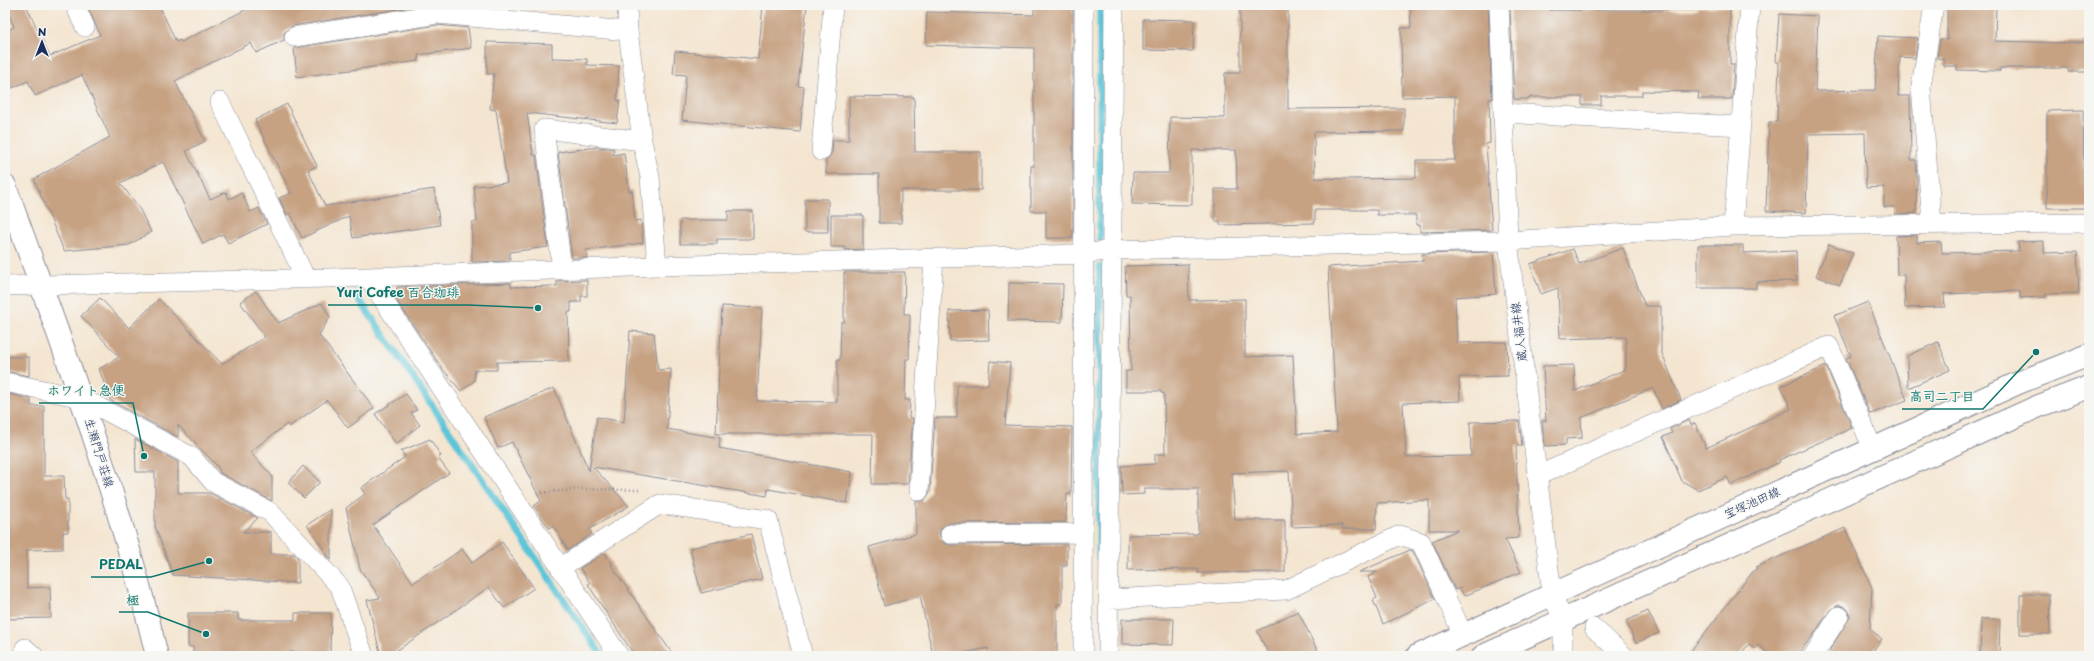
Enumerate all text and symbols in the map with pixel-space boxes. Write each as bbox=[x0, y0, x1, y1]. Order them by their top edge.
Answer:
north arrow bbox=[22, 22, 62, 62]
text: N bbox=[38, 23, 47, 40]
callout: Yuri Cofee 百合珈琲 bbox=[328, 280, 468, 305]
text: Yuri Cofee 百合珈琲 bbox=[336, 282, 460, 301]
street label: 蔵人福井線 bbox=[1505, 301, 1531, 363]
callout: ホワイト急便 bbox=[39, 378, 133, 403]
text: ホワイト急便 bbox=[47, 380, 125, 399]
callout: 高司二丁目 bbox=[1902, 384, 1983, 409]
text: 高司二丁目 bbox=[1909, 386, 1975, 405]
street label: 生瀬門戸荘線 bbox=[81, 416, 119, 490]
street label: 宝塚池田線 bbox=[1721, 482, 1783, 523]
callout: PEDAL bbox=[91, 552, 151, 577]
text: PEDAL bbox=[99, 554, 143, 573]
callout: 極 bbox=[119, 587, 148, 612]
text: 極 bbox=[126, 590, 140, 609]

